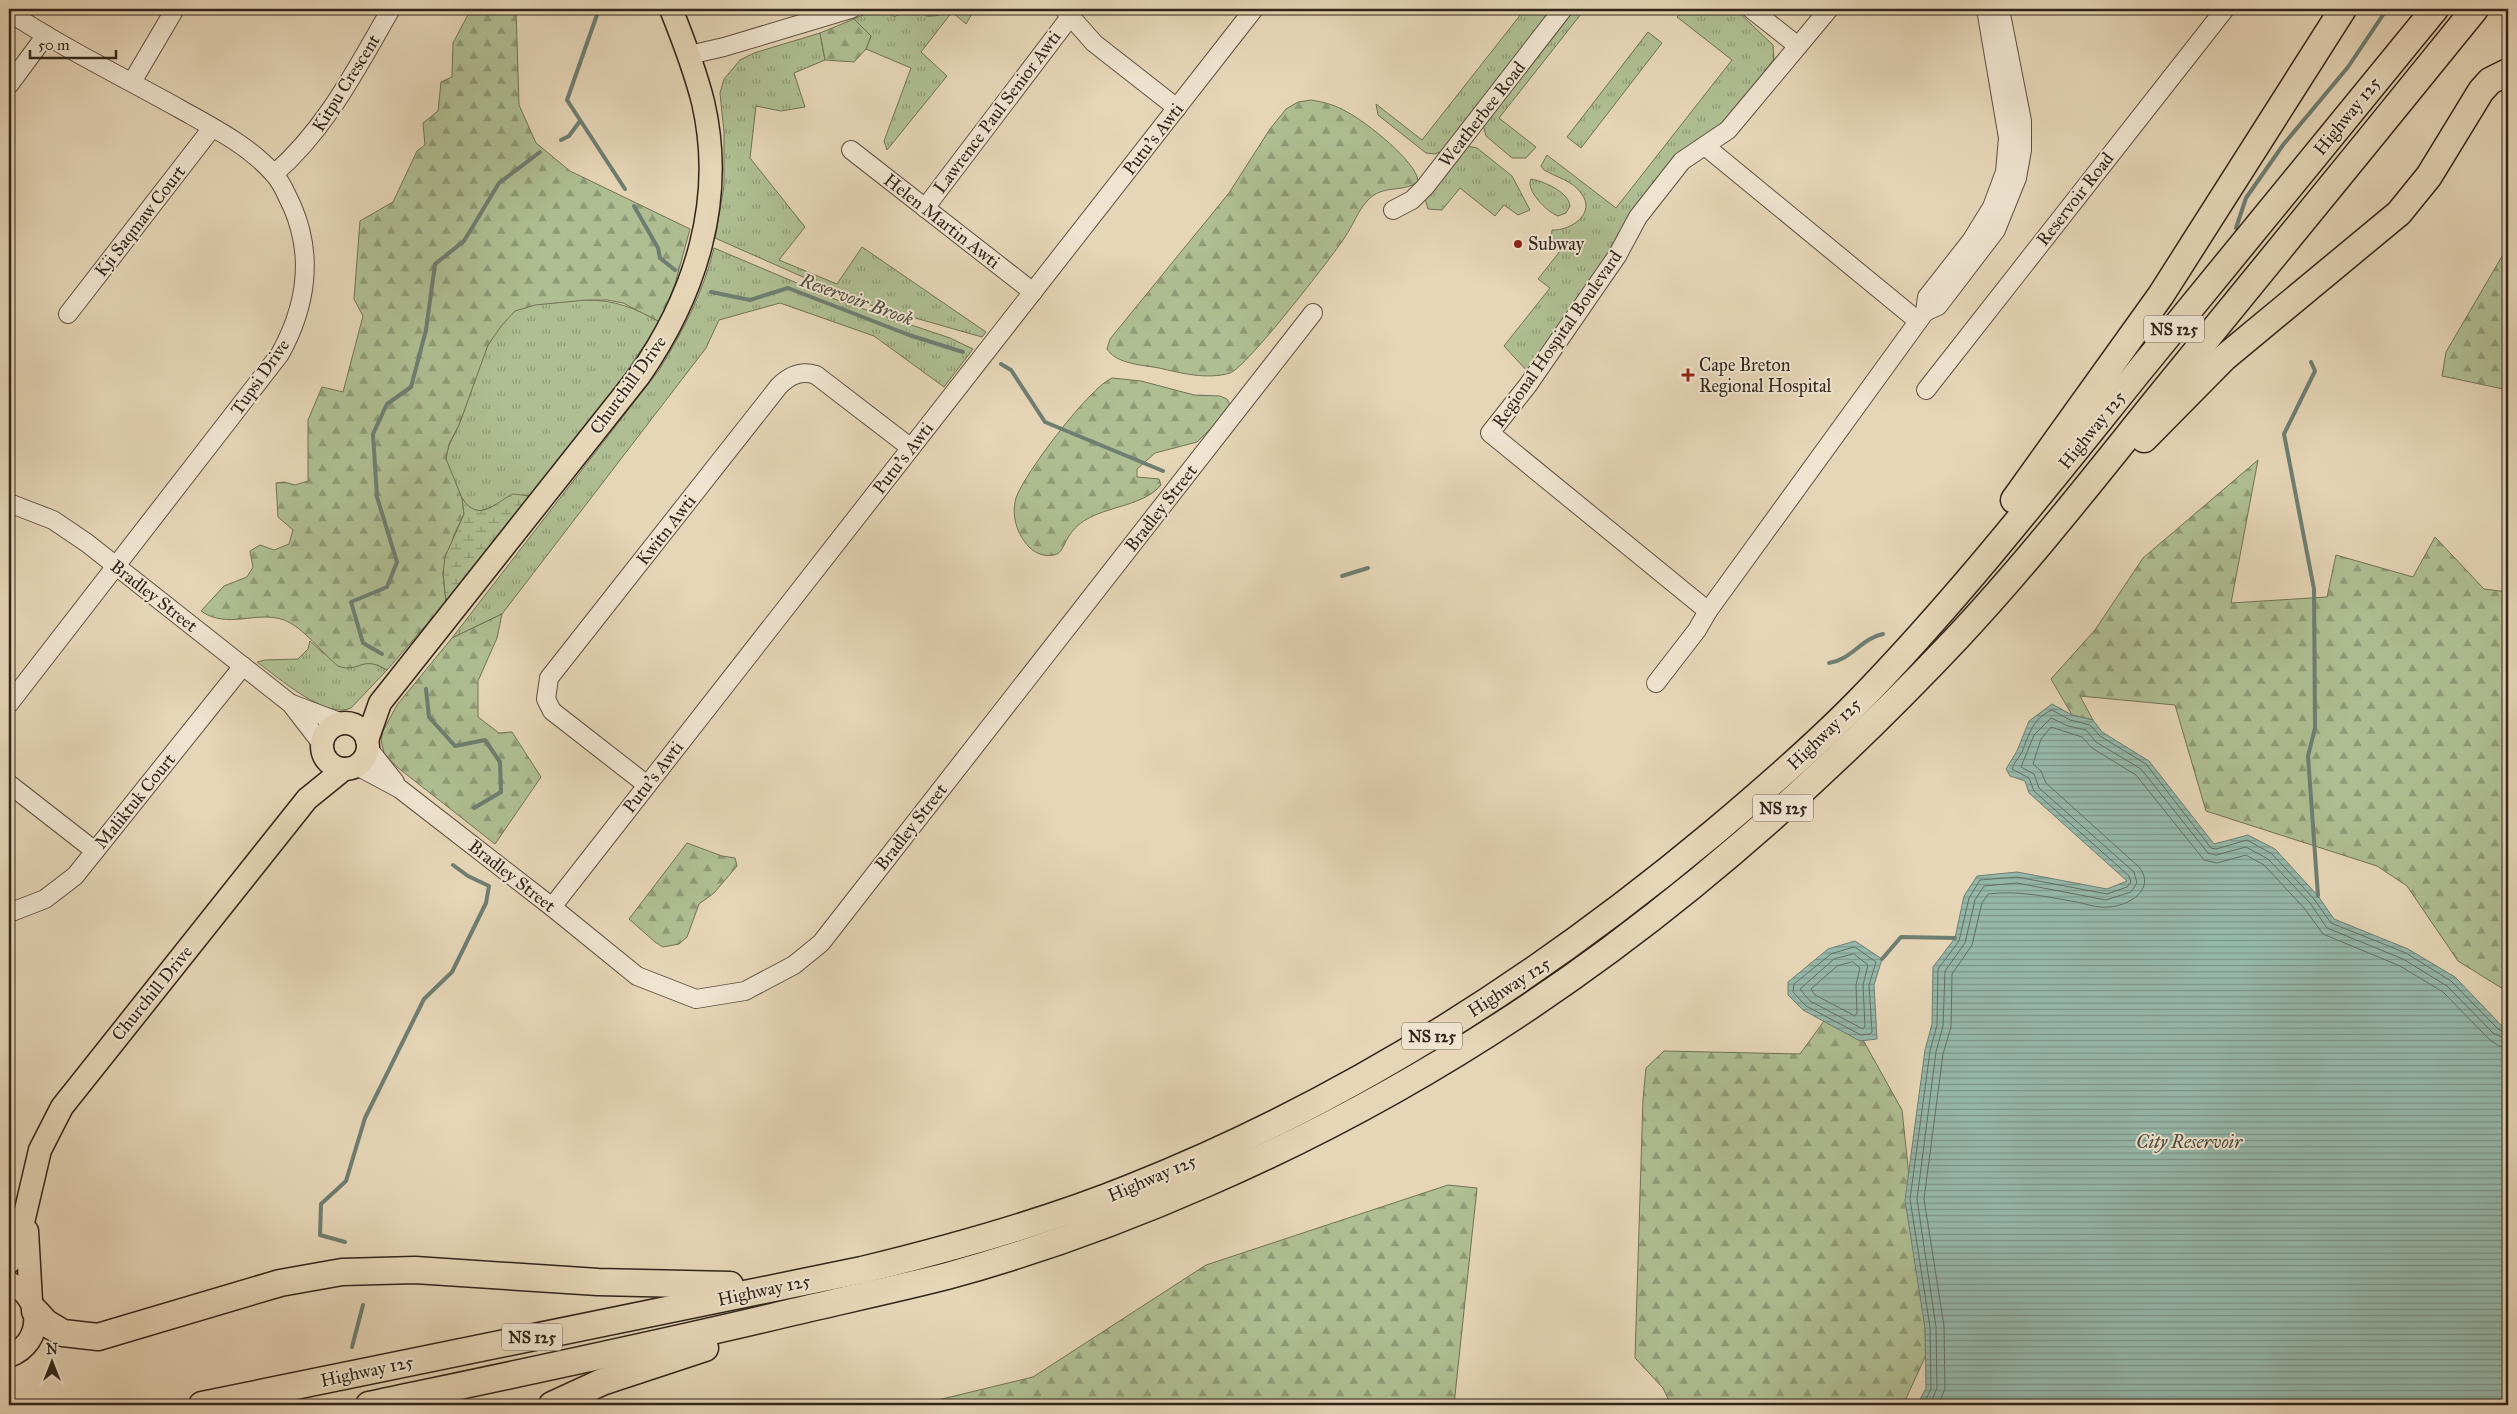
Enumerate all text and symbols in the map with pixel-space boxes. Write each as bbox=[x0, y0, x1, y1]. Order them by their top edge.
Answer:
street label: Lawrence Paul Senior Awti bbox=[929, 26, 1065, 198]
scale bar bbox=[30, 28, 116, 60]
street label: Kitpu Crescent bbox=[307, 30, 385, 136]
text: 50 m bbox=[38, 36, 70, 54]
street label: Weatherbee Road bbox=[1434, 57, 1530, 171]
street label: Highway 125 bbox=[2309, 72, 2386, 160]
street label: Putu's Awti bbox=[1118, 99, 1188, 179]
street label: Reservoir Road bbox=[2032, 148, 2118, 250]
street label: Kji Saqmaw Court bbox=[90, 161, 191, 282]
street label: Helen Martin Awti bbox=[880, 169, 1004, 273]
place label: Subway bbox=[1528, 233, 1585, 255]
marker: Subway bbox=[1512, 238, 1524, 250]
street label: Regional Hospital Boulevard bbox=[1487, 246, 1627, 432]
water label: Reservoir Brook bbox=[796, 268, 917, 331]
road number: NS 125 bbox=[2144, 316, 2204, 342]
street label: Churchill Drive bbox=[585, 332, 671, 438]
street label: Tupsi Drive bbox=[226, 335, 294, 419]
place label: Cape Breton Regional Hospital bbox=[1699, 354, 1832, 398]
marker: Cape Breton Regional Hospital bbox=[1681, 368, 1695, 382]
street label: Highway 125 bbox=[2054, 386, 2131, 474]
street label: Putu's Awti bbox=[868, 418, 938, 498]
street label: Bradley Street bbox=[1120, 460, 1202, 556]
street label: Kwitn Awti bbox=[632, 490, 700, 570]
street label: Bradley Street bbox=[106, 555, 202, 637]
street label: Highway 125 bbox=[1782, 693, 1867, 775]
street label: Putu's Awti bbox=[618, 737, 688, 817]
street label: Maliktuk Court bbox=[90, 748, 181, 853]
street label: Bradley Street bbox=[870, 779, 952, 875]
road number: NS 125 bbox=[1753, 794, 1813, 821]
street label: Bradley Street bbox=[464, 835, 560, 917]
street label: Churchill Drive bbox=[107, 941, 197, 1045]
street label: Highway 125 bbox=[1463, 952, 1556, 1023]
road number: NS 125 bbox=[1402, 1022, 1462, 1050]
water label: City Reservoir bbox=[2136, 1130, 2243, 1153]
street label: Highway 125 bbox=[1104, 1149, 1201, 1207]
street label: Highway 125 bbox=[716, 1269, 813, 1312]
road number: NS 125 bbox=[502, 1324, 562, 1350]
north arrow bbox=[28, 1336, 78, 1386]
text: N bbox=[46, 1341, 58, 1358]
street label: Highway 125 bbox=[319, 1350, 416, 1393]

